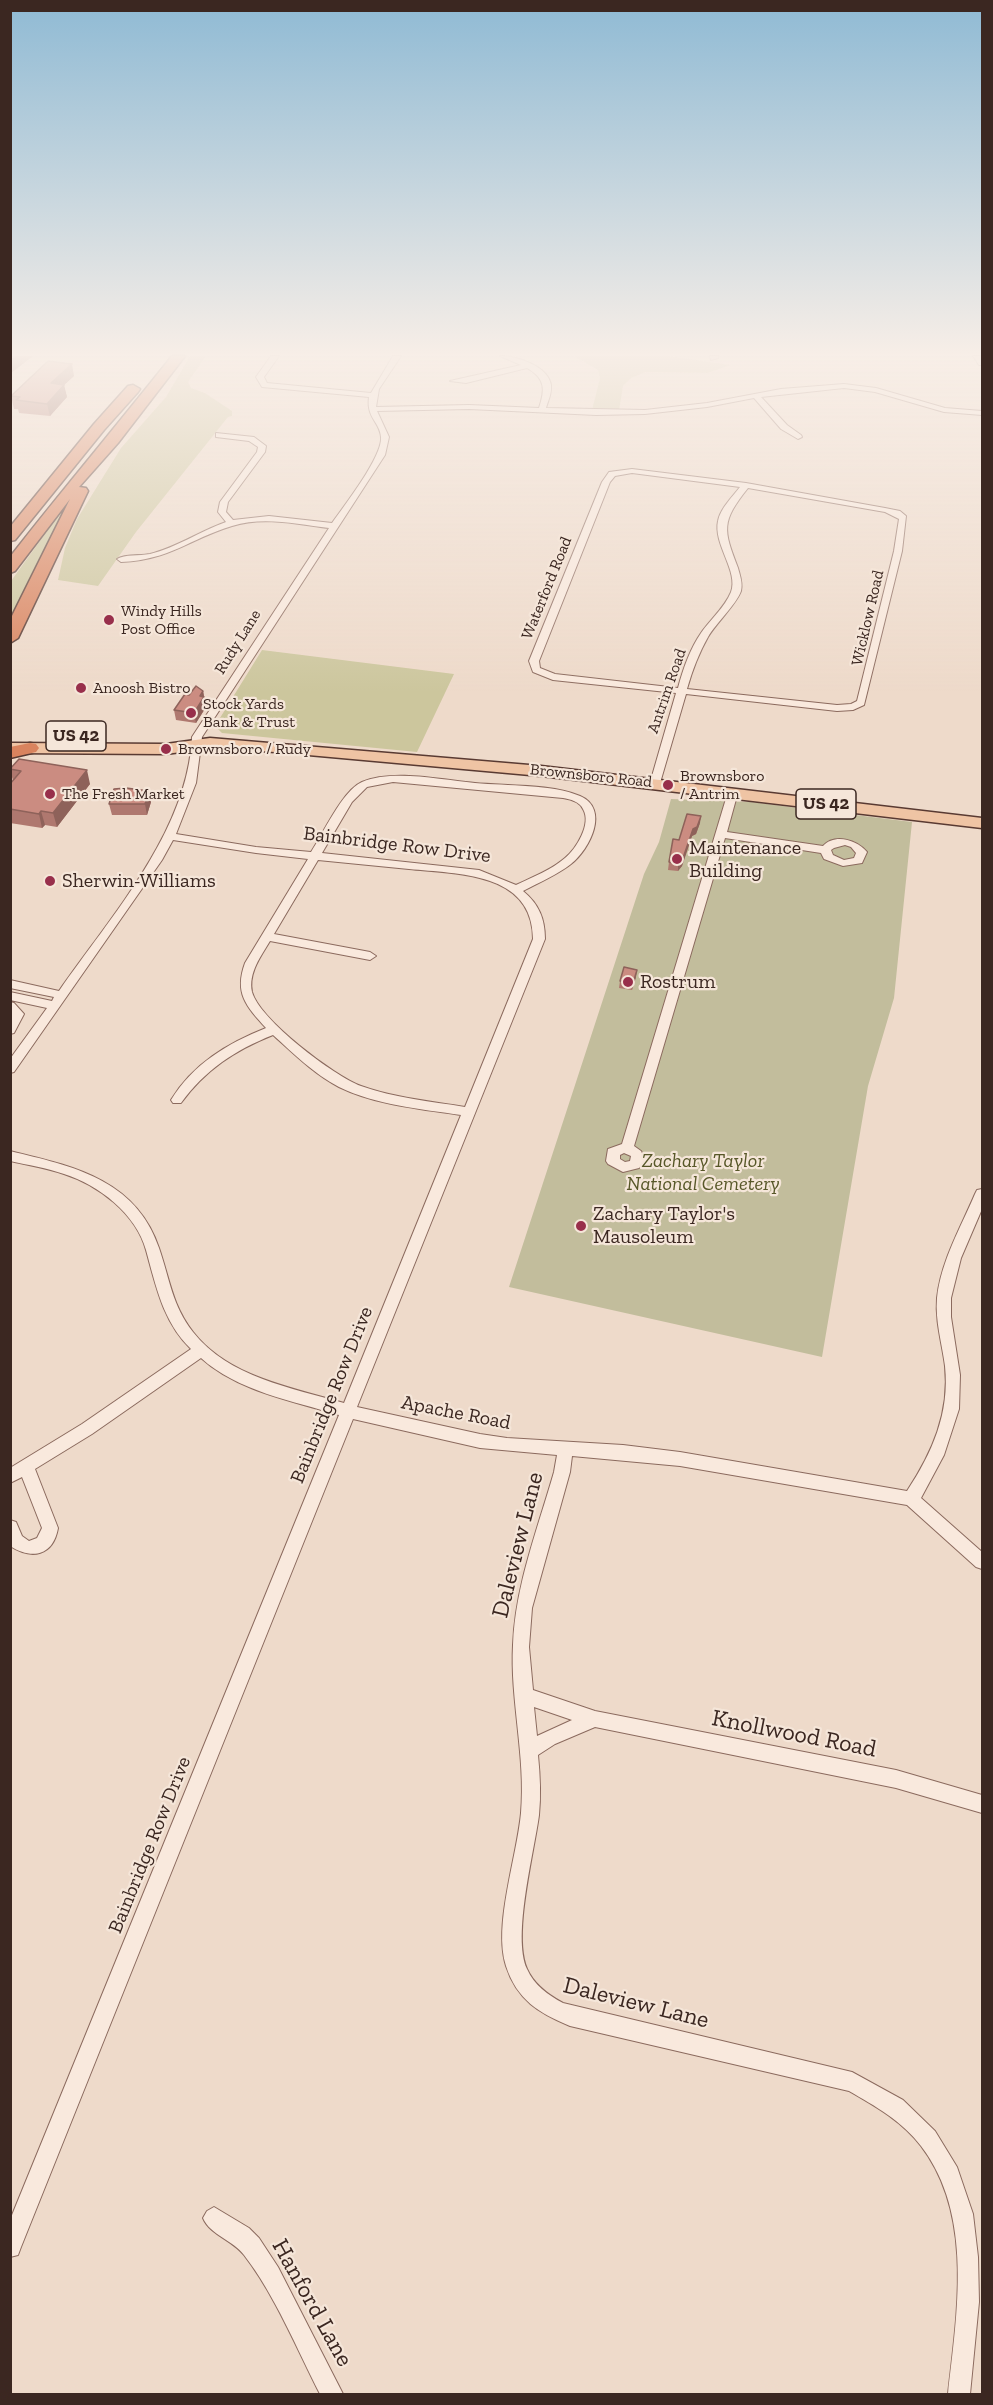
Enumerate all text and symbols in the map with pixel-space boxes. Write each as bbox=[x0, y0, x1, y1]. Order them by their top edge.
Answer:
street label: Waterford Road bbox=[518, 534, 576, 642]
street label: Wicklow Road bbox=[848, 568, 888, 668]
place label: Windy Hills Post Office bbox=[121, 601, 202, 639]
street label: Rudy Lane bbox=[211, 606, 265, 678]
marker: Windy Hills Post Office bbox=[102, 613, 116, 627]
street label: Antrim Road bbox=[644, 646, 690, 736]
place label: Anoosh Bistro bbox=[93, 678, 191, 698]
marker: Anoosh Bistro bbox=[74, 681, 88, 695]
place label: Stock Yards Bank & Trust bbox=[203, 694, 295, 732]
marker: Stock Yards Bank & Trust bbox=[184, 706, 198, 720]
road number: US 42 bbox=[46, 721, 106, 751]
place label: Brownsboro / Rudy bbox=[178, 739, 311, 759]
marker: Brownsboro / Rudy bbox=[159, 742, 173, 756]
street label: Brownsboro Road bbox=[529, 760, 653, 792]
place label: Brownsboro / Antrim bbox=[680, 766, 765, 804]
marker: Brownsboro / Antrim bbox=[661, 778, 675, 792]
place label: The Fresh Market bbox=[62, 784, 185, 804]
marker: The Fresh Market bbox=[43, 787, 57, 801]
road number: US 42 bbox=[796, 789, 856, 819]
street label: Bainbridge Row Drive bbox=[302, 822, 492, 868]
place label: Maintenance Building bbox=[689, 836, 801, 883]
marker: Maintenance Building bbox=[670, 852, 684, 866]
place label: Sherwin-Williams bbox=[62, 869, 216, 893]
marker: Sherwin-Williams bbox=[43, 874, 57, 888]
place label: Rostrum bbox=[640, 970, 715, 994]
marker: Rostrum bbox=[621, 975, 635, 989]
park label: Zachary Taylor National Cemetery bbox=[627, 1149, 779, 1196]
place label: Zachary Taylor's Mausoleum bbox=[593, 1202, 735, 1249]
marker: Zachary Taylor's Mausoleum bbox=[574, 1219, 588, 1233]
street label: Bainbridge Row Drive bbox=[286, 1303, 378, 1487]
street label: Apache Road bbox=[399, 1391, 513, 1435]
street label: Daleview Lane bbox=[486, 1469, 550, 1621]
street label: Knollwood Road bbox=[709, 1704, 879, 1764]
street label: Bainbridge Row Drive bbox=[104, 1753, 196, 1937]
street label: Daleview Lane bbox=[560, 1971, 712, 2035]
street label: Hanford Lane bbox=[265, 2234, 359, 2372]

